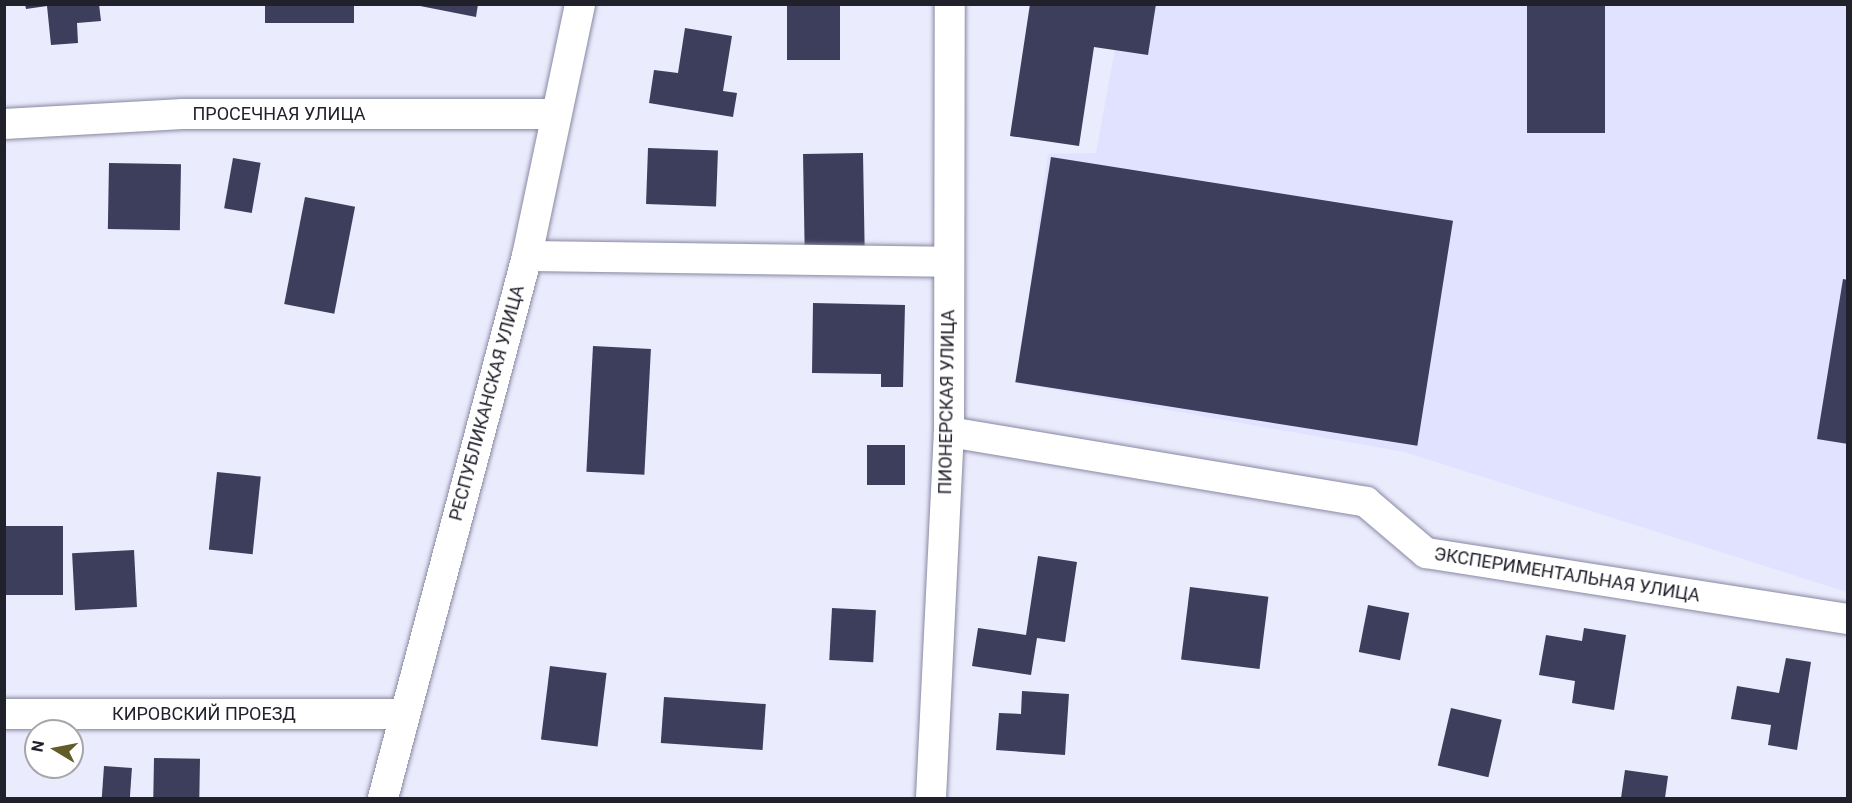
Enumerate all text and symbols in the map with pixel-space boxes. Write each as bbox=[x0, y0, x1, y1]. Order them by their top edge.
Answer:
street label: ПРОСЕЧНАЯ УЛИЦА bbox=[192, 103, 366, 125]
street label: РЕСПУБЛИКАНСКАЯ УЛИЦА bbox=[445, 283, 529, 523]
street label: ПИОНЕРСКАЯ УЛИЦА bbox=[935, 309, 959, 495]
street label: ЭКСПЕРИМЕНТАЛЬНАЯ УЛИЦА bbox=[1432, 543, 1702, 607]
street label: КИРОВСКИЙ ПРОЕЗД bbox=[112, 703, 296, 725]
north arrow bbox=[24, 719, 84, 779]
text: N bbox=[27, 739, 48, 753]

